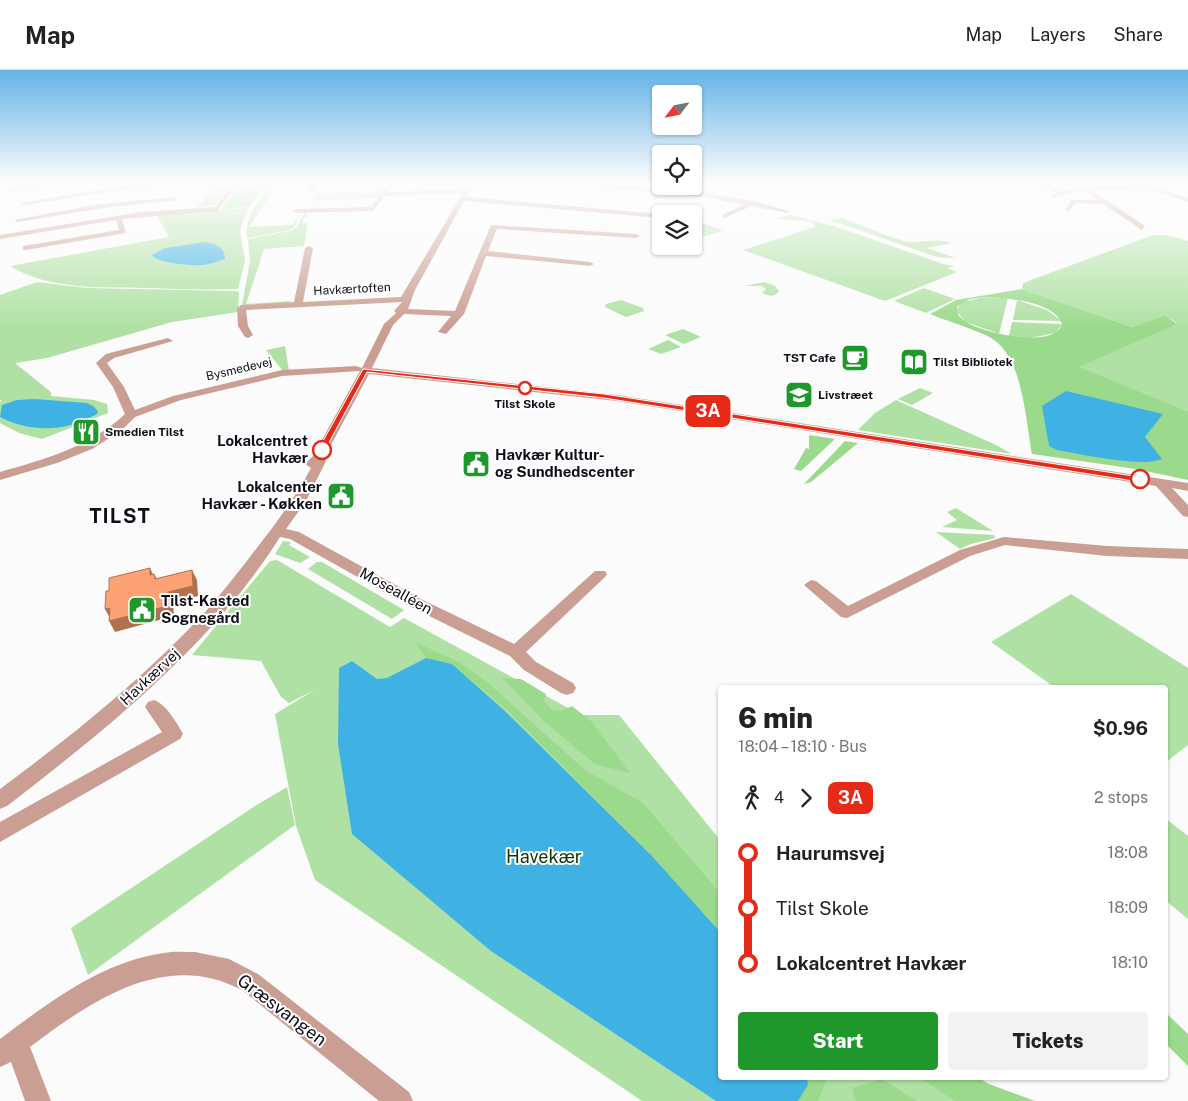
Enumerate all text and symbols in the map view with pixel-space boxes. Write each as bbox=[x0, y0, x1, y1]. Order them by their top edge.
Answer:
text: Map bbox=[25, 21, 75, 49]
text: Map bbox=[966, 24, 1002, 45]
text: Layers bbox=[1030, 24, 1086, 45]
text: Share bbox=[1114, 24, 1163, 45]
north arrow bbox=[652, 85, 702, 135]
map controls bbox=[652, 85, 702, 255]
button: locate bbox=[652, 145, 702, 195]
button: layers bbox=[652, 205, 702, 255]
street label: Havkærtoften bbox=[313, 280, 391, 298]
cafe icon: TST Cafe bbox=[840, 343, 870, 373]
library icon: Tilst Bibliotek bbox=[899, 347, 929, 377]
place label: TST Cafe bbox=[783, 351, 836, 365]
street label: Bysmedevej bbox=[205, 355, 273, 383]
place label: Tilst Bibliotek bbox=[933, 355, 1013, 369]
school or university icon: Livstræet bbox=[784, 380, 814, 410]
marker: Tilst Skole bbox=[518, 381, 532, 395]
place label: Livstræet bbox=[818, 388, 873, 402]
line badge: 3A bbox=[686, 395, 730, 427]
place label: Tilst Skole bbox=[495, 397, 555, 411]
text: 3A bbox=[695, 400, 721, 421]
restaurant icon: Smedien Tilst bbox=[71, 417, 101, 447]
place label: Smedien Tilst bbox=[105, 425, 184, 439]
place label: Lokalcentret Havkær bbox=[217, 432, 308, 466]
marker: Lokalcentret Havkær bbox=[312, 440, 332, 460]
place label: Havkær Kultur- og Sundhedscenter bbox=[495, 446, 635, 480]
public building icon: Havkær Kultur- og Sundhedscenter bbox=[461, 449, 491, 479]
unlabelled marker bbox=[1130, 469, 1150, 489]
place label: Lokalcenter Havkær - Køkken bbox=[201, 478, 322, 512]
public building icon: Lokalcenter Havkær - Køkken bbox=[326, 481, 356, 511]
district label: TILST bbox=[89, 504, 151, 528]
street label: Mosealléen bbox=[357, 564, 435, 617]
place label: Tilst-Kasted Sognegård bbox=[161, 592, 249, 626]
public building icon: Tilst-Kasted Sognegård bbox=[127, 595, 157, 625]
street label: Havkærvej bbox=[116, 645, 183, 708]
text: 6 min bbox=[738, 701, 813, 734]
text: $0.96 bbox=[1093, 717, 1148, 739]
text: 18:04 – 18:10 · Bus bbox=[738, 737, 867, 756]
icon: walk bbox=[738, 784, 766, 812]
icon: forward bbox=[792, 784, 820, 812]
text: 3A bbox=[838, 787, 863, 808]
text: 4 bbox=[774, 788, 784, 807]
text: 2 stops bbox=[1094, 788, 1148, 807]
text: Haurumsvej bbox=[776, 842, 885, 864]
text: 18:08 bbox=[1107, 843, 1148, 862]
park label: Havekær bbox=[506, 846, 582, 867]
text: Tilst Skole bbox=[776, 897, 869, 919]
text: 18:09 bbox=[1108, 898, 1148, 917]
text: Lokalcentret Havkær bbox=[776, 952, 966, 974]
text: 18:10 bbox=[1111, 953, 1148, 972]
street label: Græsvangen bbox=[234, 969, 331, 1050]
button: Start bbox=[738, 1012, 938, 1070]
button: Tickets bbox=[948, 1012, 1148, 1070]

